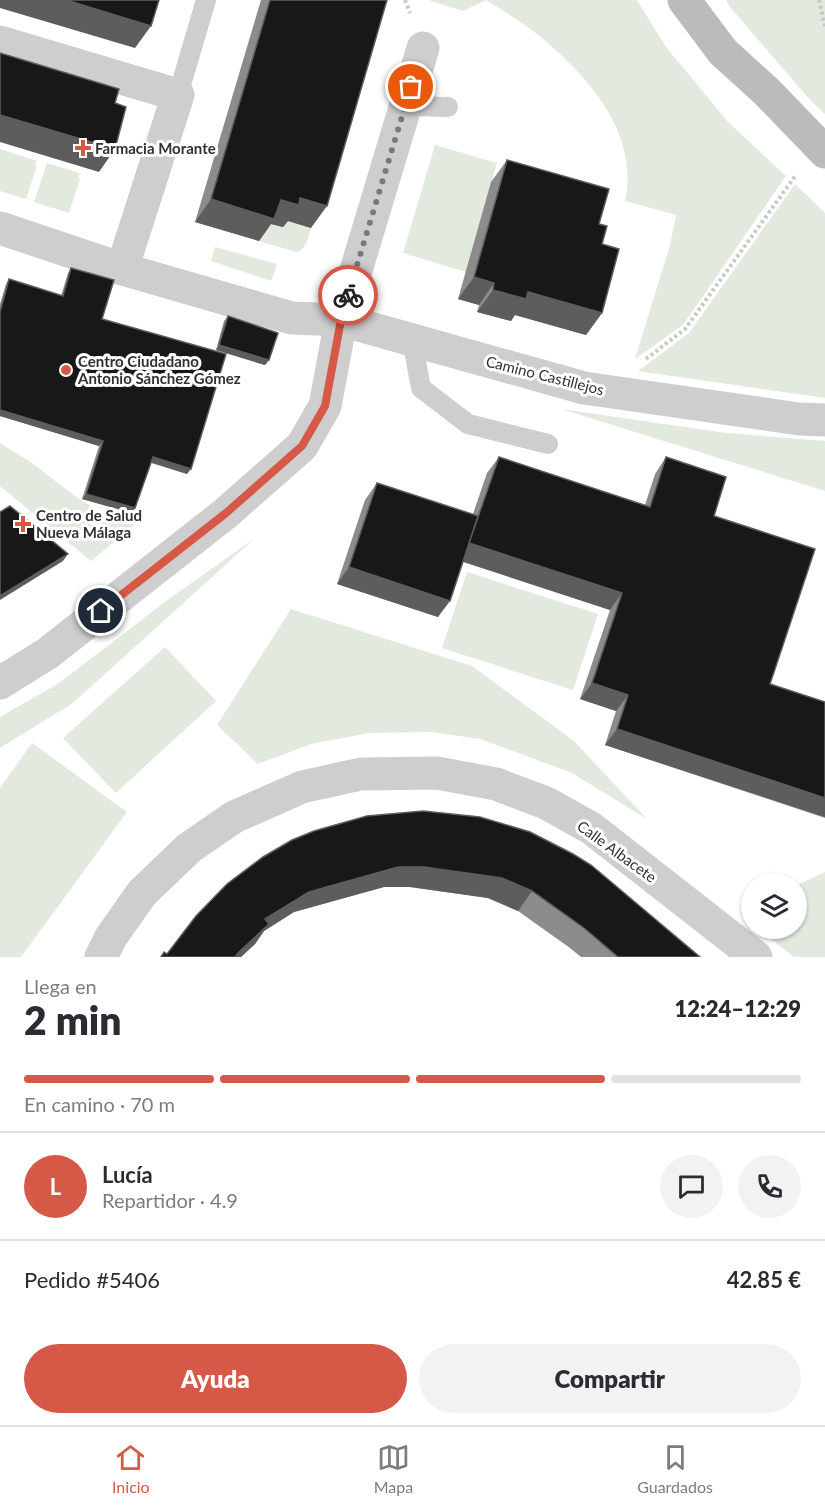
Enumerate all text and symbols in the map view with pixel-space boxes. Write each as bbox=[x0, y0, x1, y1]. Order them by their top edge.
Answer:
pin bbox=[385, 61, 436, 112]
icon: bag bbox=[394, 70, 427, 103]
place label: Farmacia Morante bbox=[95, 139, 216, 157]
marker: Farmacia Morante bbox=[76, 141, 90, 155]
courier bbox=[318, 265, 378, 325]
icon: bike bbox=[332, 279, 365, 312]
place label: Centro Ciudadano Antonio Sánchez Gómez bbox=[77, 352, 241, 387]
street label: Camino Castillejos bbox=[484, 352, 606, 398]
marker: Centro Ciudadano Antonio Sánchez Gómez bbox=[59, 363, 73, 377]
place label: Centro de Salud Nueva Málaga bbox=[36, 506, 142, 541]
marker: Centro de Salud Nueva Málaga bbox=[14, 515, 32, 533]
pin bbox=[75, 585, 126, 636]
icon: home bbox=[84, 594, 117, 627]
street label: Calle Albacete bbox=[574, 816, 660, 886]
map controls bbox=[741, 873, 807, 939]
button: layers bbox=[741, 873, 807, 939]
text: Llega en bbox=[24, 974, 97, 998]
text: 12:24–12:29 bbox=[675, 995, 801, 1022]
text: 2 min bbox=[24, 997, 121, 1043]
text: En camino · 70 m bbox=[24, 1092, 175, 1116]
button: chat bbox=[660, 1155, 723, 1218]
button: phone bbox=[738, 1155, 801, 1218]
text: Lucía bbox=[102, 1161, 153, 1188]
text: L bbox=[50, 1173, 61, 1200]
text: Repartidor · 4.9 bbox=[102, 1188, 238, 1212]
text: Pedido #5406 bbox=[24, 1266, 160, 1293]
text: 42.85 € bbox=[727, 1266, 801, 1293]
button: Ayuda bbox=[24, 1344, 407, 1413]
button: Compartir bbox=[419, 1344, 801, 1413]
tab: Inicio bbox=[112, 1441, 150, 1496]
tab: Mapa bbox=[374, 1441, 413, 1496]
tab: Guardados bbox=[637, 1441, 713, 1496]

